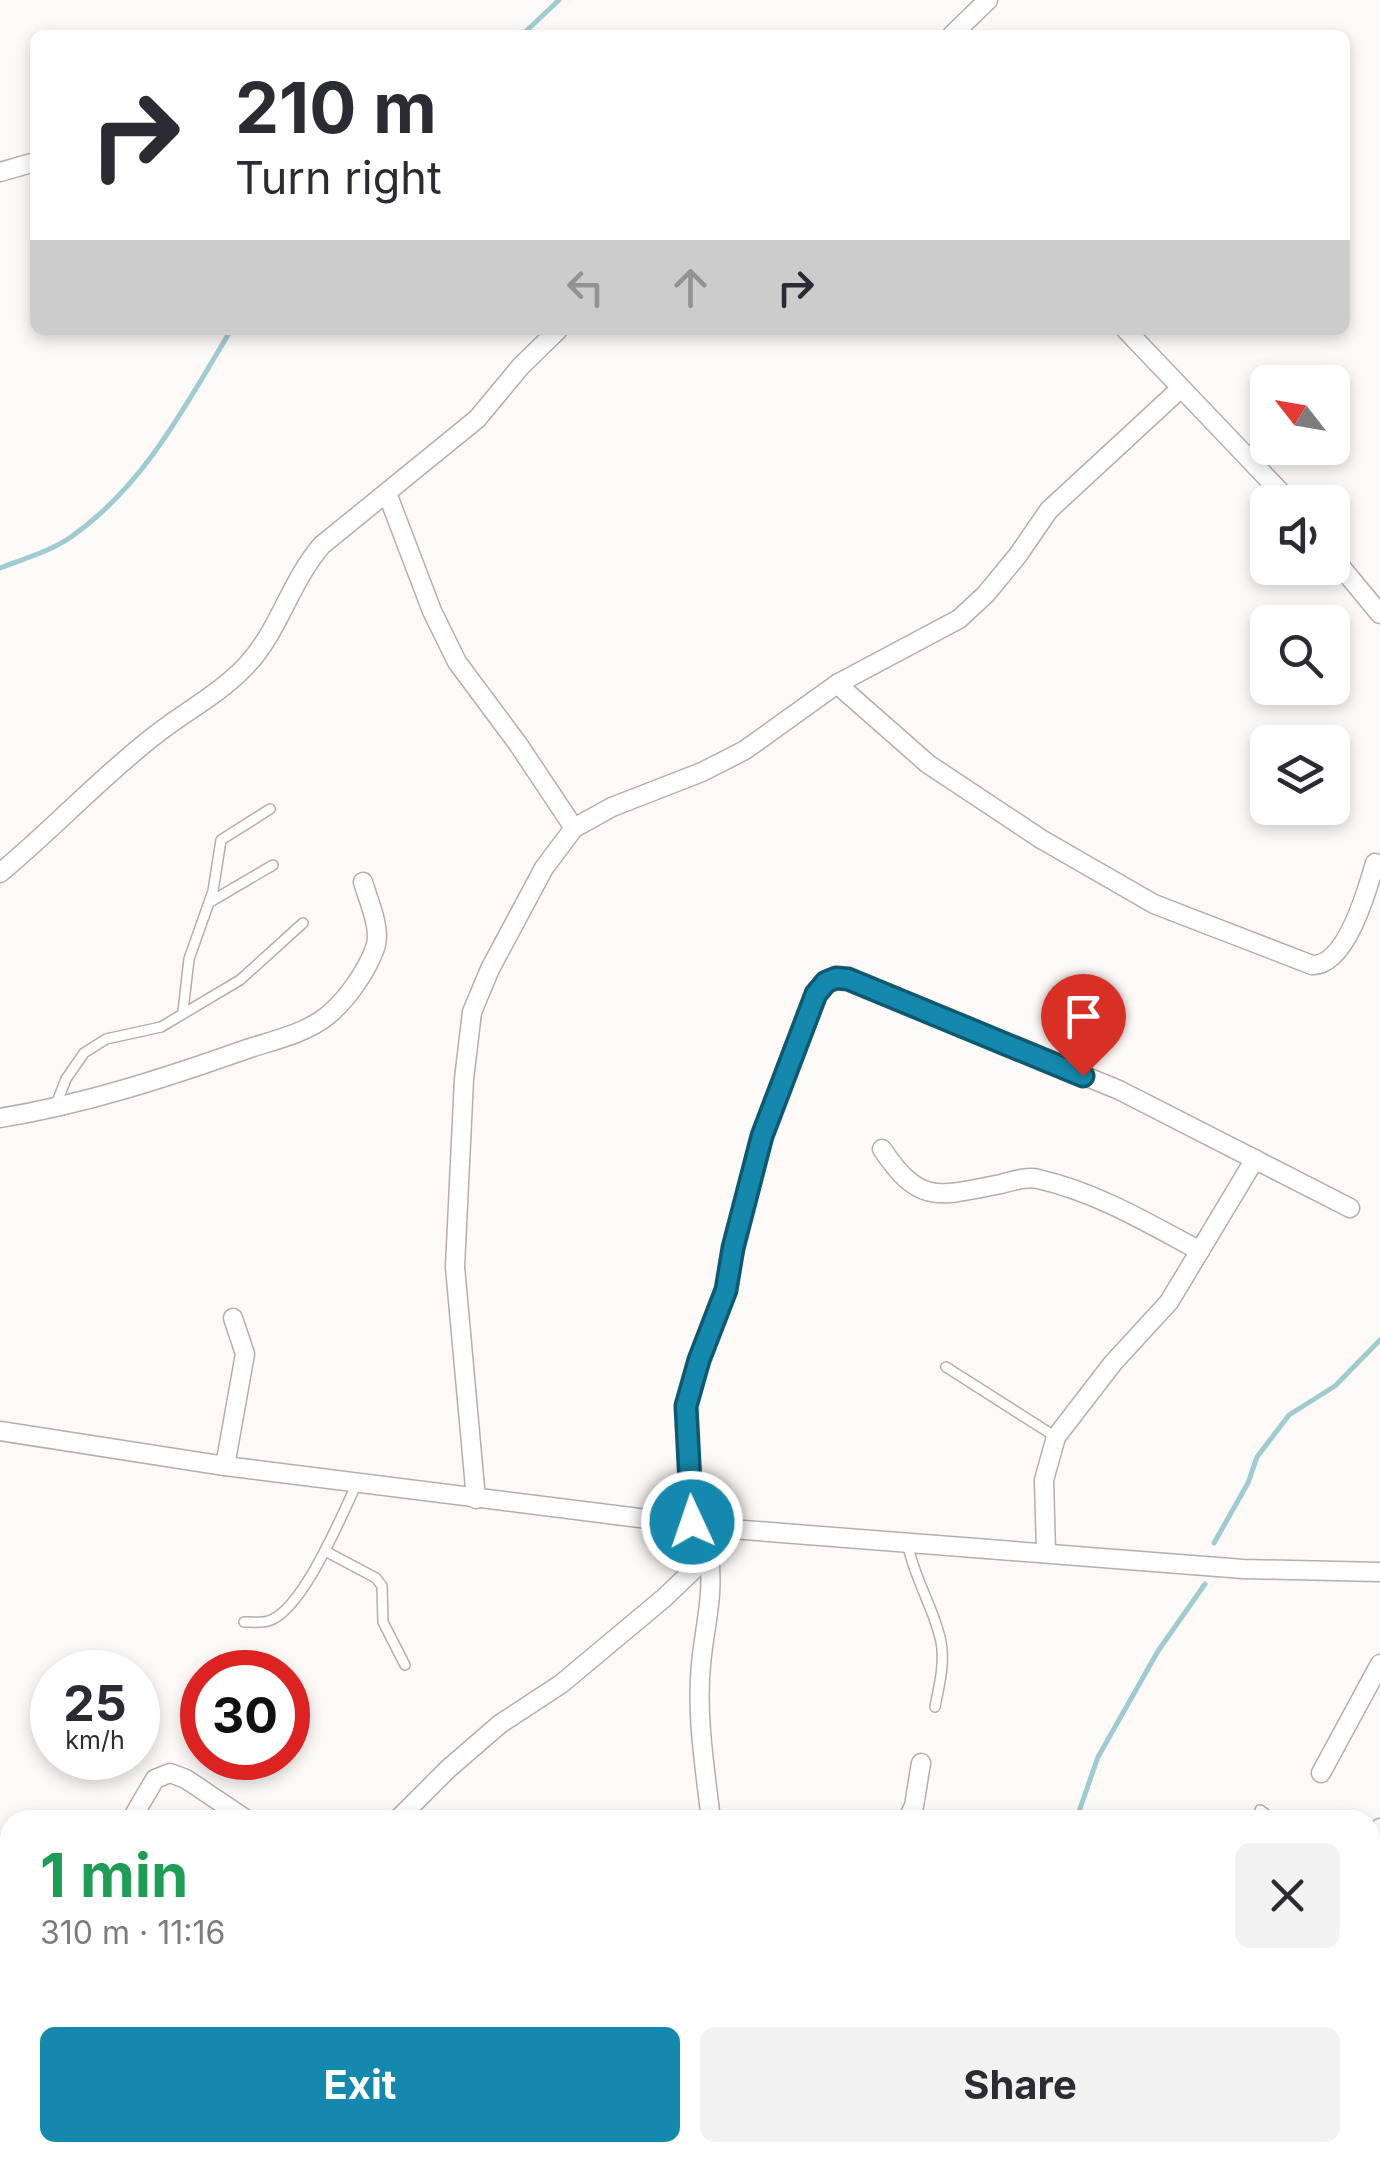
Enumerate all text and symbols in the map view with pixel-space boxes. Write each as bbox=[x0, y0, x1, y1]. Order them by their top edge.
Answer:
text: 210 m bbox=[235, 65, 437, 150]
icon: right bbox=[70, 70, 200, 200]
text: Turn right bbox=[235, 150, 442, 205]
icon: left bbox=[558, 260, 613, 315]
icon: ahead bbox=[663, 260, 718, 315]
icon: right bbox=[768, 260, 823, 315]
north arrow bbox=[1250, 365, 1350, 465]
map controls bbox=[1250, 365, 1350, 825]
button: sound bbox=[1250, 485, 1350, 585]
button: search bbox=[1250, 605, 1350, 705]
button: layers bbox=[1250, 725, 1350, 825]
pin bbox=[1041, 974, 1126, 1077]
icon: arrive bbox=[1056, 989, 1111, 1044]
position arrow bbox=[640, 1470, 744, 1574]
speed limit sign: 30 bbox=[180, 1650, 310, 1780]
text: 25 bbox=[63, 1673, 127, 1733]
text: km/h bbox=[65, 1725, 125, 1755]
text: 1 min bbox=[40, 1839, 188, 1911]
button: close bbox=[1235, 1843, 1340, 1948]
text: 310 m · 11:16 bbox=[40, 1913, 225, 1952]
button: Exit bbox=[40, 2027, 680, 2142]
button: Share bbox=[700, 2027, 1340, 2142]

